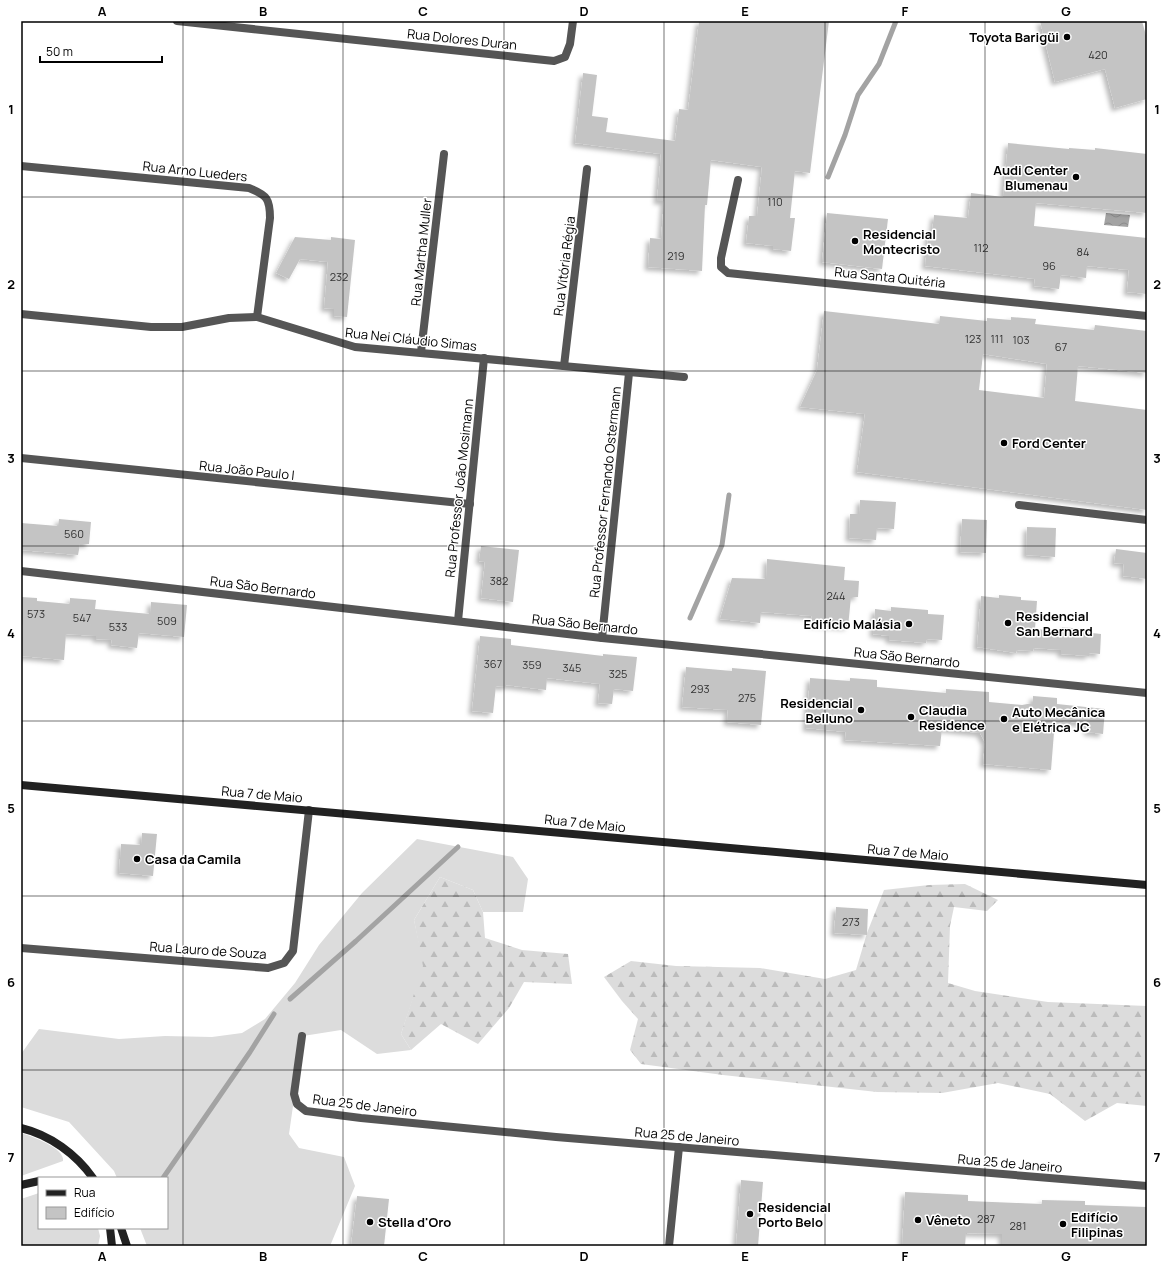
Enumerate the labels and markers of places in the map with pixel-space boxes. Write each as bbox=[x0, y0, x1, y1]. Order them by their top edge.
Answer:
place label: Toyota Barigüi bbox=[969, 28, 1059, 46]
marker: Toyota Barigüi bbox=[1062, 32, 1072, 42]
place label: Audi Center Blumenau bbox=[993, 161, 1068, 194]
marker: Audi Center Blumenau bbox=[1071, 172, 1081, 182]
place label: Residencial Montecristo bbox=[863, 225, 940, 258]
marker: Residencial Montecristo bbox=[850, 236, 860, 246]
place label: Ford Center bbox=[1012, 434, 1086, 452]
marker: Ford Center bbox=[999, 438, 1009, 448]
place label: Residencial San Bernard bbox=[1016, 607, 1093, 640]
place label: Edifício Malásia bbox=[803, 615, 901, 633]
marker: Residencial San Bernard bbox=[1003, 618, 1013, 628]
marker: Edifício Malásia bbox=[904, 619, 914, 629]
place label: Residencial Belluno bbox=[780, 694, 853, 727]
place label: Claudia Residence bbox=[919, 701, 985, 734]
place label: Auto Mecânica e Elétrica JC bbox=[1012, 703, 1105, 736]
marker: Residencial Belluno bbox=[856, 705, 866, 715]
marker: Claudia Residence bbox=[906, 712, 916, 722]
marker: Auto Mecânica e Elétrica JC bbox=[999, 714, 1009, 724]
place label: Casa da Camila bbox=[145, 850, 241, 868]
marker: Casa da Camila bbox=[132, 854, 142, 864]
place label: Residencial Porto Belo bbox=[758, 1198, 831, 1231]
place label: Edifício Filipinas bbox=[1071, 1208, 1123, 1241]
marker: Residencial Porto Belo bbox=[745, 1209, 755, 1219]
place label: Vêneto bbox=[926, 1211, 971, 1229]
place label: Stella d'Oro bbox=[378, 1213, 451, 1231]
marker: Vêneto bbox=[913, 1215, 923, 1225]
marker: Stella d'Oro bbox=[365, 1217, 375, 1227]
marker: Edifício Filipinas bbox=[1058, 1219, 1068, 1229]

